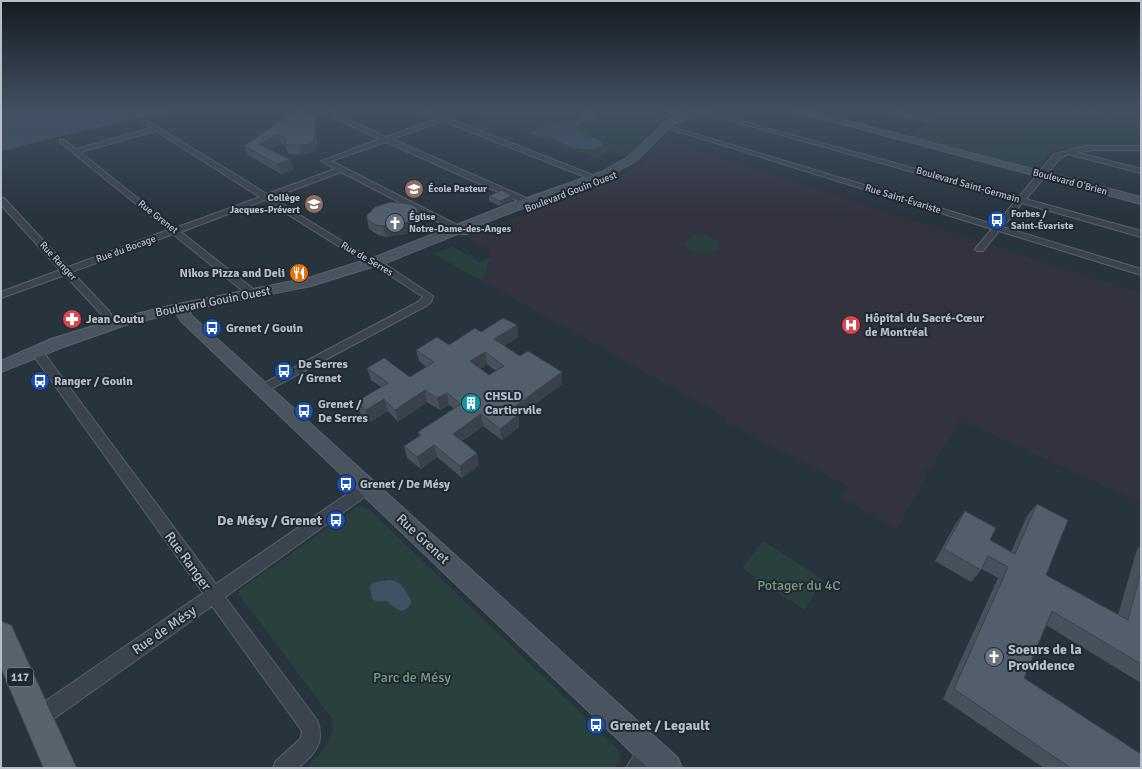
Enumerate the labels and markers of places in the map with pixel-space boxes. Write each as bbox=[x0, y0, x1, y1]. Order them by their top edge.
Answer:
school or university icon: École Pasteur bbox=[403, 178, 425, 200]
place label: École Pasteur bbox=[428, 182, 487, 195]
place label: Collège Jacques-Prévert bbox=[229, 192, 300, 216]
school or university icon: Collège Jacques-Prévert bbox=[303, 193, 325, 215]
place label: Forbes / Saint-Évariste bbox=[1011, 208, 1073, 232]
bus stop icon: Forbes / Saint-Évariste bbox=[986, 209, 1008, 231]
place label: Église Notre-Dame-des-Anges bbox=[409, 210, 512, 235]
church icon: Église Notre-Dame-des-Anges bbox=[384, 212, 406, 234]
restaurant icon: Nikos Pizza and Deli bbox=[288, 262, 310, 284]
place label: Nikos Pizza and Deli bbox=[180, 266, 285, 281]
pharmacy icon: Jean Coutu bbox=[61, 308, 83, 330]
place label: Hôpital du Sacré-Cœur de Montréal bbox=[865, 311, 984, 340]
place label: Jean Coutu bbox=[86, 312, 145, 327]
hospital icon: Hôpital du Sacré-Cœur de Montréal bbox=[840, 314, 862, 336]
bus stop icon: Grenet / Gouin bbox=[201, 317, 223, 339]
place label: Grenet / Gouin bbox=[226, 321, 303, 336]
place label: De Serres / Grenet bbox=[298, 357, 349, 386]
bus stop icon: De Serres / Grenet bbox=[273, 360, 295, 382]
bus stop icon: Ranger / Gouin bbox=[29, 370, 51, 392]
place label: Ranger / Gouin bbox=[54, 374, 133, 389]
place label: CHSLD Cartiervile bbox=[485, 389, 542, 418]
building icon: CHSLD Cartiervile bbox=[460, 392, 482, 414]
place label: Grenet / De Serres bbox=[318, 397, 369, 426]
bus stop icon: Grenet / De Serres bbox=[293, 400, 315, 422]
bus stop icon: Grenet / De Mésy bbox=[335, 473, 357, 495]
place label: Grenet / De Mésy bbox=[360, 477, 450, 492]
bus stop icon: De Mésy / Grenet bbox=[325, 509, 347, 531]
place label: De Mésy / Grenet bbox=[217, 512, 323, 529]
place label: Soeurs de la Providence bbox=[1008, 641, 1082, 674]
church icon: Soeurs de la Providence bbox=[983, 646, 1005, 668]
bus stop icon: Grenet / Legault bbox=[585, 714, 607, 736]
place label: Grenet / Legault bbox=[610, 717, 710, 734]

